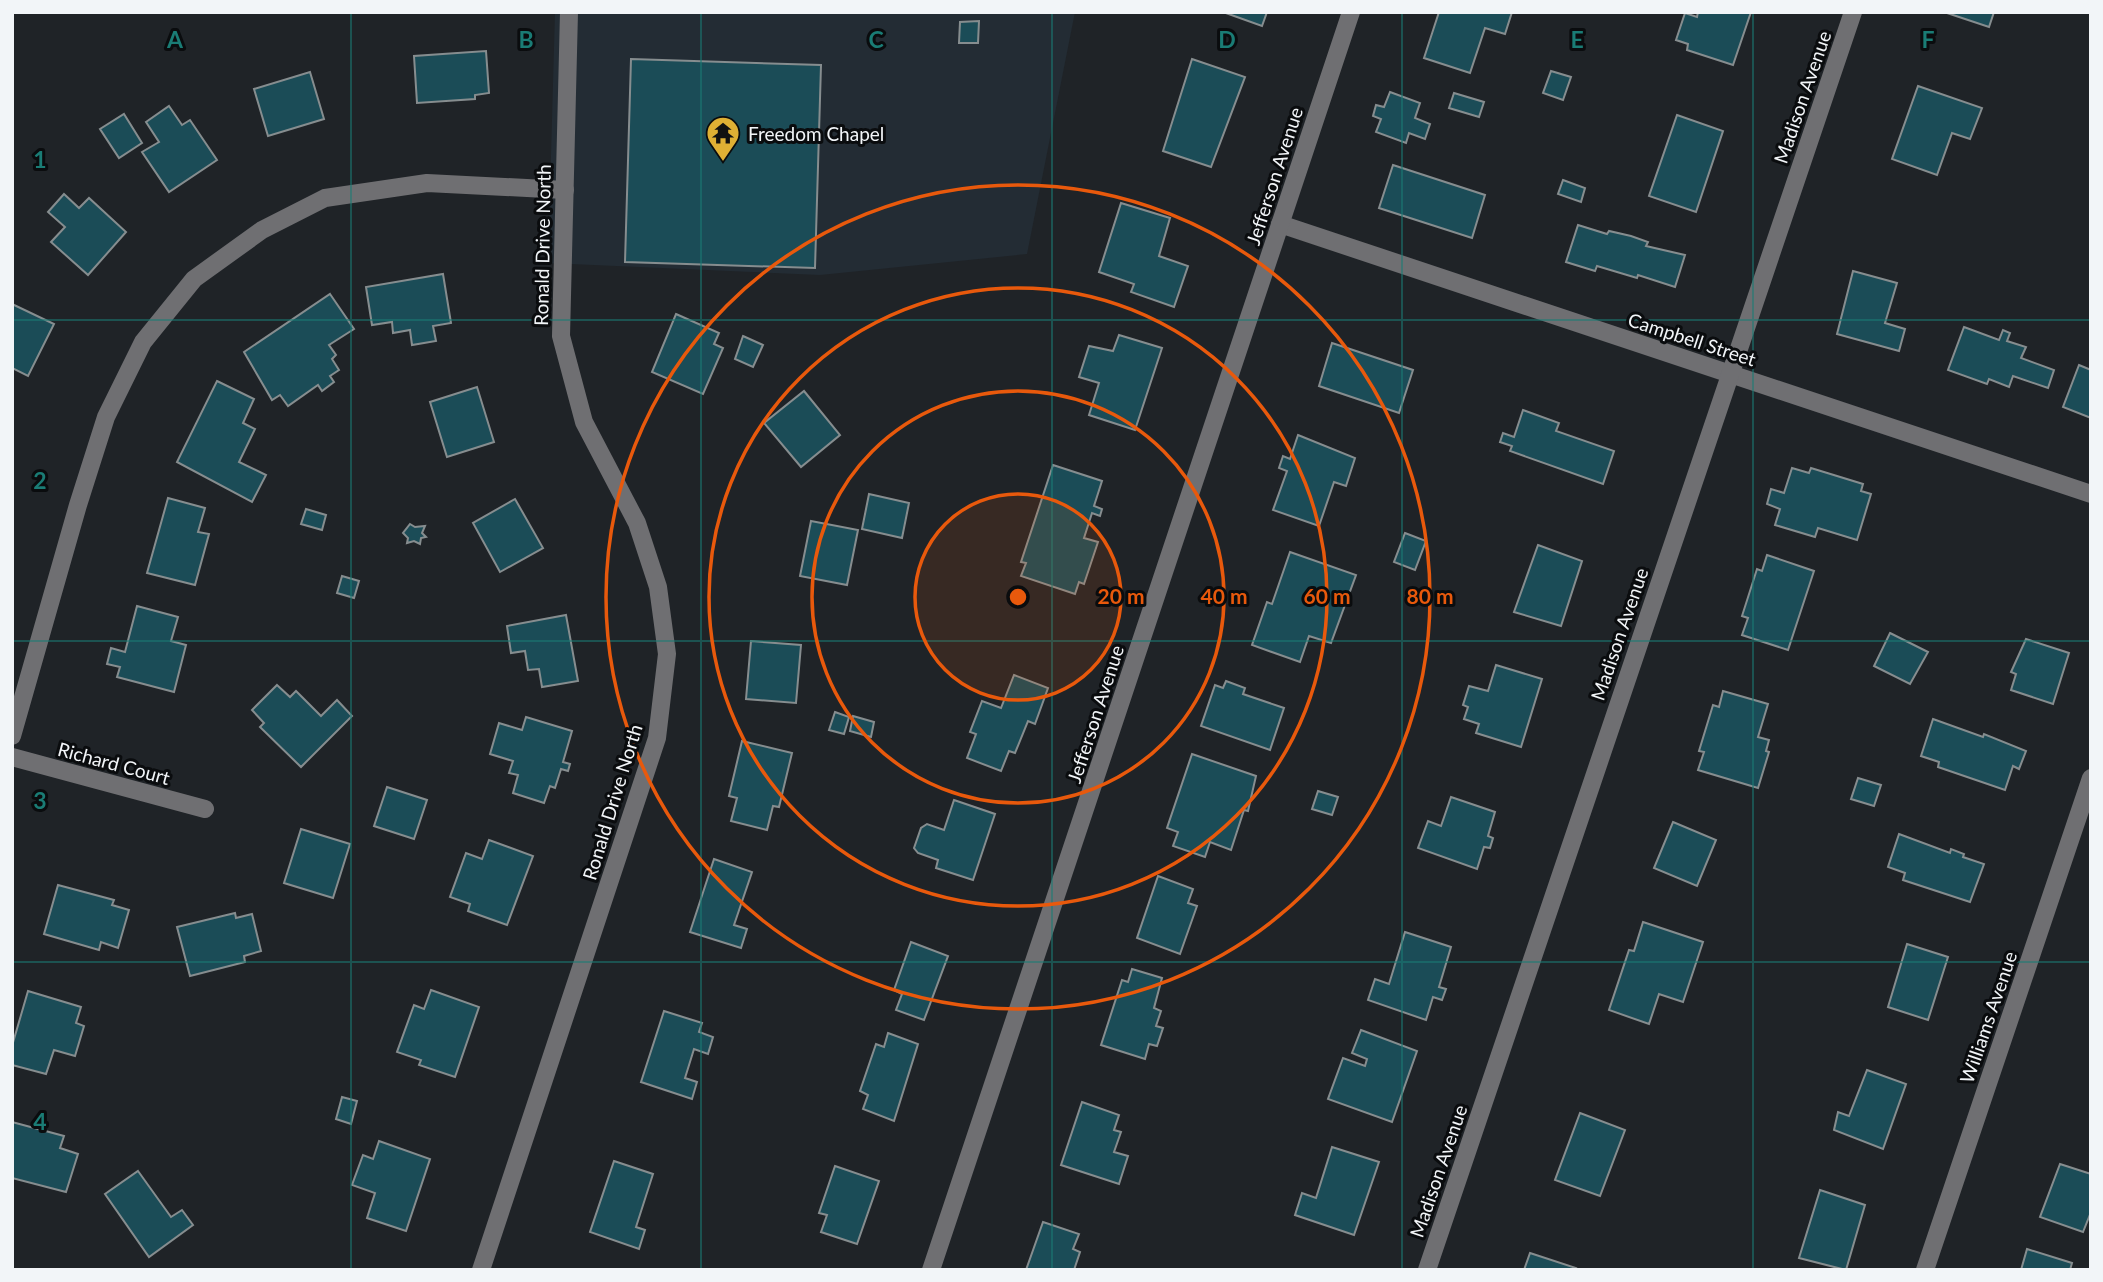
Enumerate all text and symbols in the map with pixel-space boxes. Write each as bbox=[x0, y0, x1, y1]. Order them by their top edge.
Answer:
text: A bbox=[166, 25, 184, 53]
text: B bbox=[518, 25, 534, 53]
text: C bbox=[868, 25, 884, 53]
text: D bbox=[1218, 25, 1236, 53]
text: E bbox=[1570, 25, 1584, 53]
text: F bbox=[1921, 25, 1935, 53]
street label: Madison Avenue bbox=[1769, 28, 1835, 166]
street label: Jefferson Avenue bbox=[1241, 104, 1307, 248]
temple icon: Freedom Chapel bbox=[704, 114, 742, 163]
place label: Freedom Chapel bbox=[748, 122, 884, 145]
text: 1 bbox=[33, 145, 47, 173]
street label: Ronald Drive North bbox=[529, 164, 555, 326]
street label: Campbell Street bbox=[1625, 308, 1759, 371]
text: 2 bbox=[33, 466, 47, 494]
street label: Madison Avenue bbox=[1586, 565, 1652, 703]
text: 20 m bbox=[1097, 583, 1145, 608]
text: 40 m bbox=[1200, 583, 1248, 608]
text: 60 m bbox=[1303, 583, 1351, 608]
text: 80 m bbox=[1406, 583, 1454, 608]
centre of rings bbox=[1006, 585, 1030, 609]
street label: Jefferson Avenue bbox=[1062, 642, 1128, 786]
street label: Ronald Drive North bbox=[577, 721, 647, 883]
street label: Richard Court bbox=[55, 737, 173, 789]
text: 3 bbox=[33, 786, 47, 814]
street label: Williams Avenue bbox=[1955, 948, 2021, 1086]
street label: Madison Avenue bbox=[1405, 1102, 1471, 1240]
text: 4 bbox=[33, 1107, 47, 1135]

